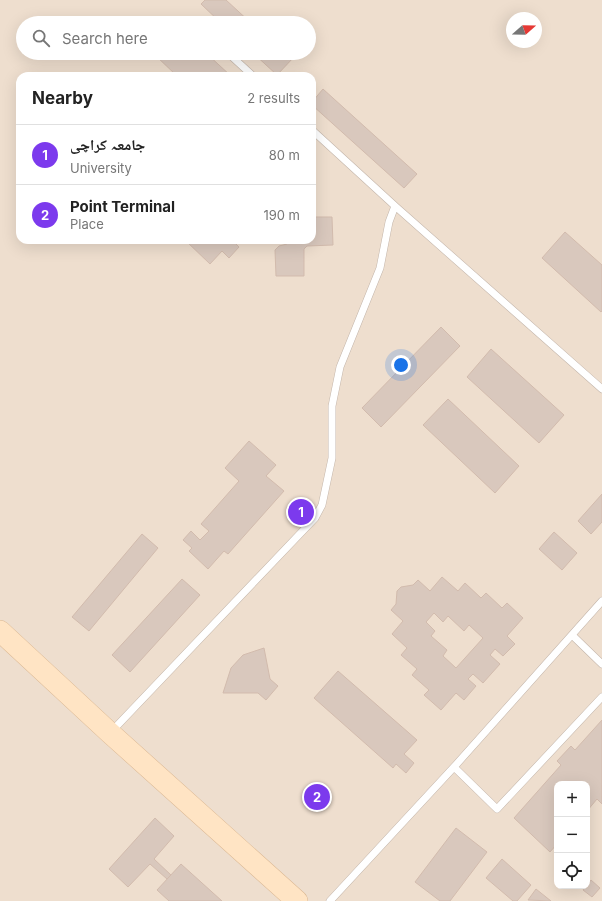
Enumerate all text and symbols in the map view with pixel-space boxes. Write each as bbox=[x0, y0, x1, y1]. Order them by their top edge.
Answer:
north arrow bbox=[506, 12, 542, 48]
search box bbox=[16, 16, 316, 60]
icon: search bbox=[30, 27, 52, 49]
text: Search here bbox=[62, 29, 148, 48]
text: Nearby bbox=[32, 88, 93, 108]
text: 2 results bbox=[247, 90, 300, 106]
text: جامعہ کراچی bbox=[70, 135, 145, 154]
text: 1 bbox=[42, 147, 48, 163]
text: 80 m bbox=[269, 147, 300, 163]
text: University bbox=[70, 160, 132, 176]
text: Point Terminal bbox=[70, 197, 175, 216]
text: 2 bbox=[41, 207, 49, 223]
text: 190 m bbox=[263, 207, 300, 223]
text: Place bbox=[70, 216, 104, 232]
your location bbox=[391, 355, 411, 375]
pin: 1 bbox=[288, 497, 314, 527]
map controls bbox=[554, 781, 590, 889]
button: + bbox=[554, 781, 590, 817]
pin: 2 bbox=[304, 782, 330, 812]
button: − bbox=[554, 817, 590, 853]
button: locate bbox=[554, 853, 590, 889]

